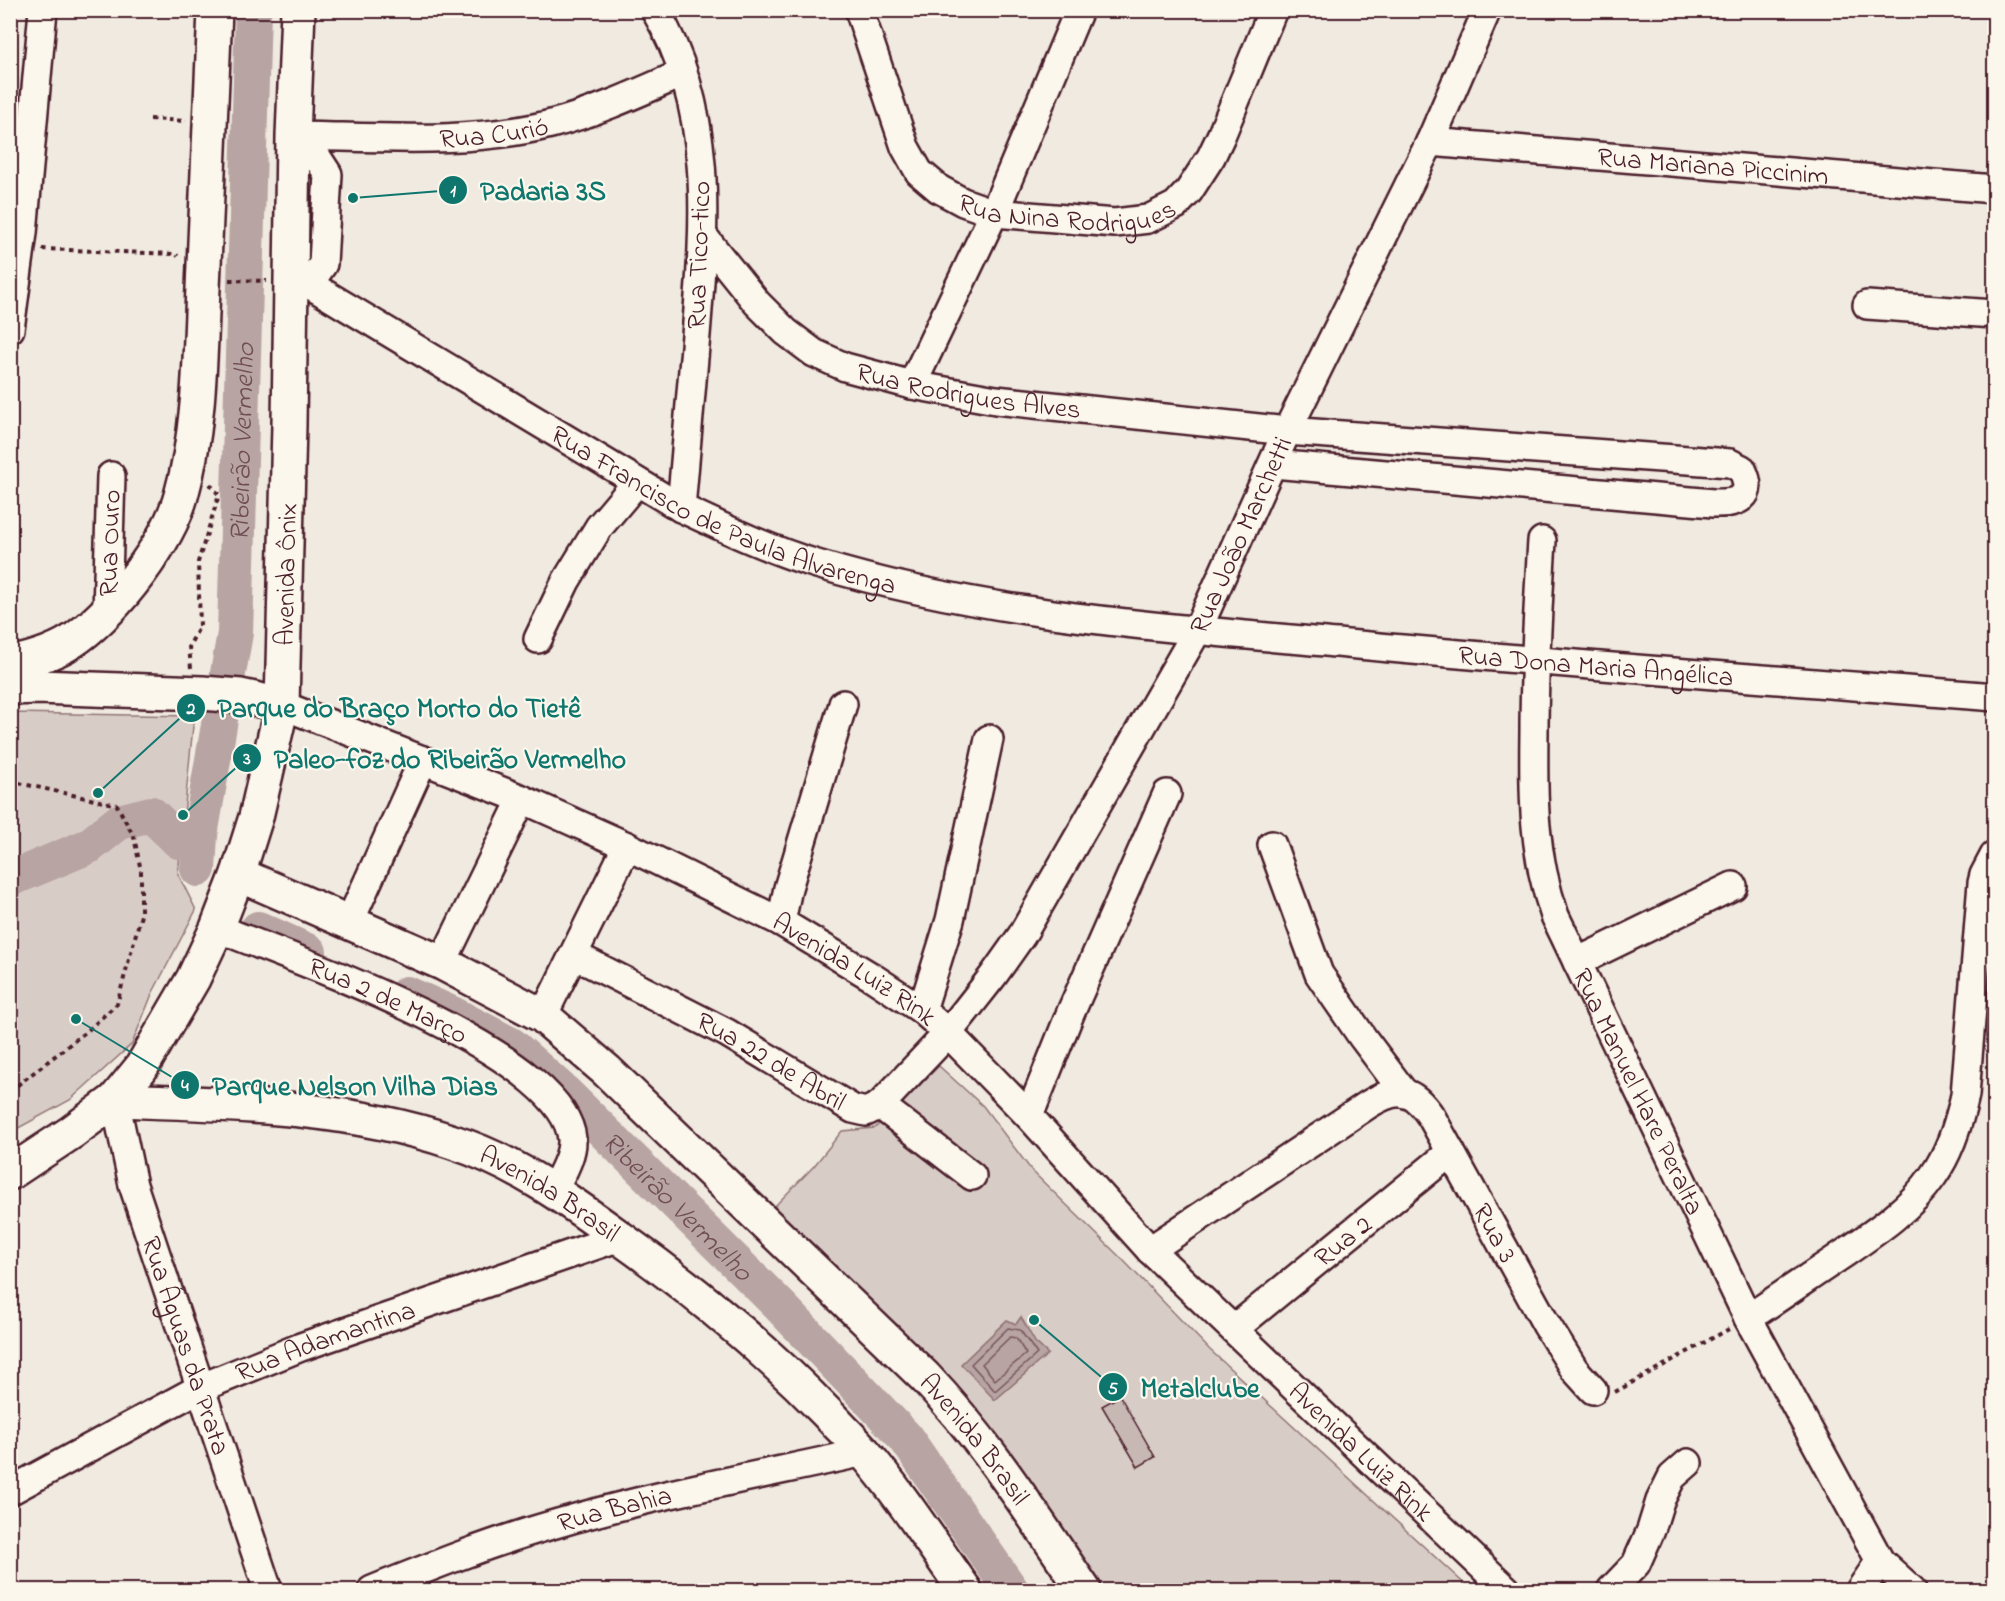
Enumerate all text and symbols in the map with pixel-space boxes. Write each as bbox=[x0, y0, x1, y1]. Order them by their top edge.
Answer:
street label: Rua Curió bbox=[439, 108, 552, 160]
street label: Rua Mariana Piccinim bbox=[1596, 139, 1830, 197]
callout: Padaria 3S bbox=[438, 167, 618, 213]
text: Padaria 3S bbox=[480, 173, 606, 214]
street label: Rua Nina Rodrigues bbox=[955, 177, 1175, 213]
text: 1 bbox=[450, 179, 456, 205]
street label: Rua Tico-tico bbox=[678, 180, 723, 330]
text: Rua Nina Rodrigues bbox=[952, 185, 1184, 245]
water label: Ribeirão Vermelho bbox=[221, 341, 267, 542]
street label: Rua Rodrigues Alves bbox=[851, 354, 1083, 431]
street label: Rua Francisco de Paula Alvarenga bbox=[542, 417, 900, 607]
street label: Rua João Marchetti bbox=[1181, 431, 1304, 641]
street label: Rua Ouro bbox=[90, 489, 133, 597]
street label: Avenida Ônix bbox=[266, 503, 309, 646]
street label: Rua Dona Maria Angélica bbox=[1456, 637, 1735, 699]
callout: Parque do Braço Morto do Tietê bbox=[176, 685, 593, 731]
text: Parque do Braço Morto do Tietê bbox=[217, 690, 582, 731]
text: 2 bbox=[186, 697, 196, 723]
callout: Paleo-foz do Ribeirão Vermelho bbox=[232, 735, 639, 781]
text: Paleo-foz do Ribeirão Vermelho bbox=[274, 741, 626, 782]
text: 3 bbox=[242, 747, 251, 773]
street label: Avenida Luiz Rink bbox=[764, 904, 945, 1037]
street label: Rua 2 de Março bbox=[302, 949, 474, 1056]
street label: Rua Manuel Hare Peralta bbox=[1561, 962, 1713, 1222]
street label: Rua 22 de Abril bbox=[689, 1003, 852, 1122]
callout: Parque Nelson Vilha Dias bbox=[170, 1062, 510, 1108]
text: Parque Nelson Vilha Dias bbox=[212, 1068, 498, 1109]
text: 4 bbox=[181, 1074, 189, 1100]
water label: Ribeirão Vermelho bbox=[591, 1124, 762, 1293]
street label: Avenida Brasil bbox=[473, 1137, 627, 1253]
street label: Rua 3 bbox=[1461, 1197, 1526, 1271]
street label: Rua 2 bbox=[1307, 1207, 1382, 1278]
street label: Rua Águas da Prata bbox=[130, 1232, 239, 1461]
street label: Rua Adamantina bbox=[230, 1292, 421, 1394]
callout: Metalclube bbox=[1098, 1364, 1271, 1410]
street label: Avenida Brasil bbox=[909, 1366, 1038, 1514]
text: Metalclube bbox=[1140, 1370, 1261, 1411]
street label: Avenida Luiz Rink bbox=[1278, 1374, 1441, 1532]
text: 5 bbox=[1108, 1377, 1119, 1403]
street label: Rua Bahia bbox=[553, 1477, 676, 1544]

